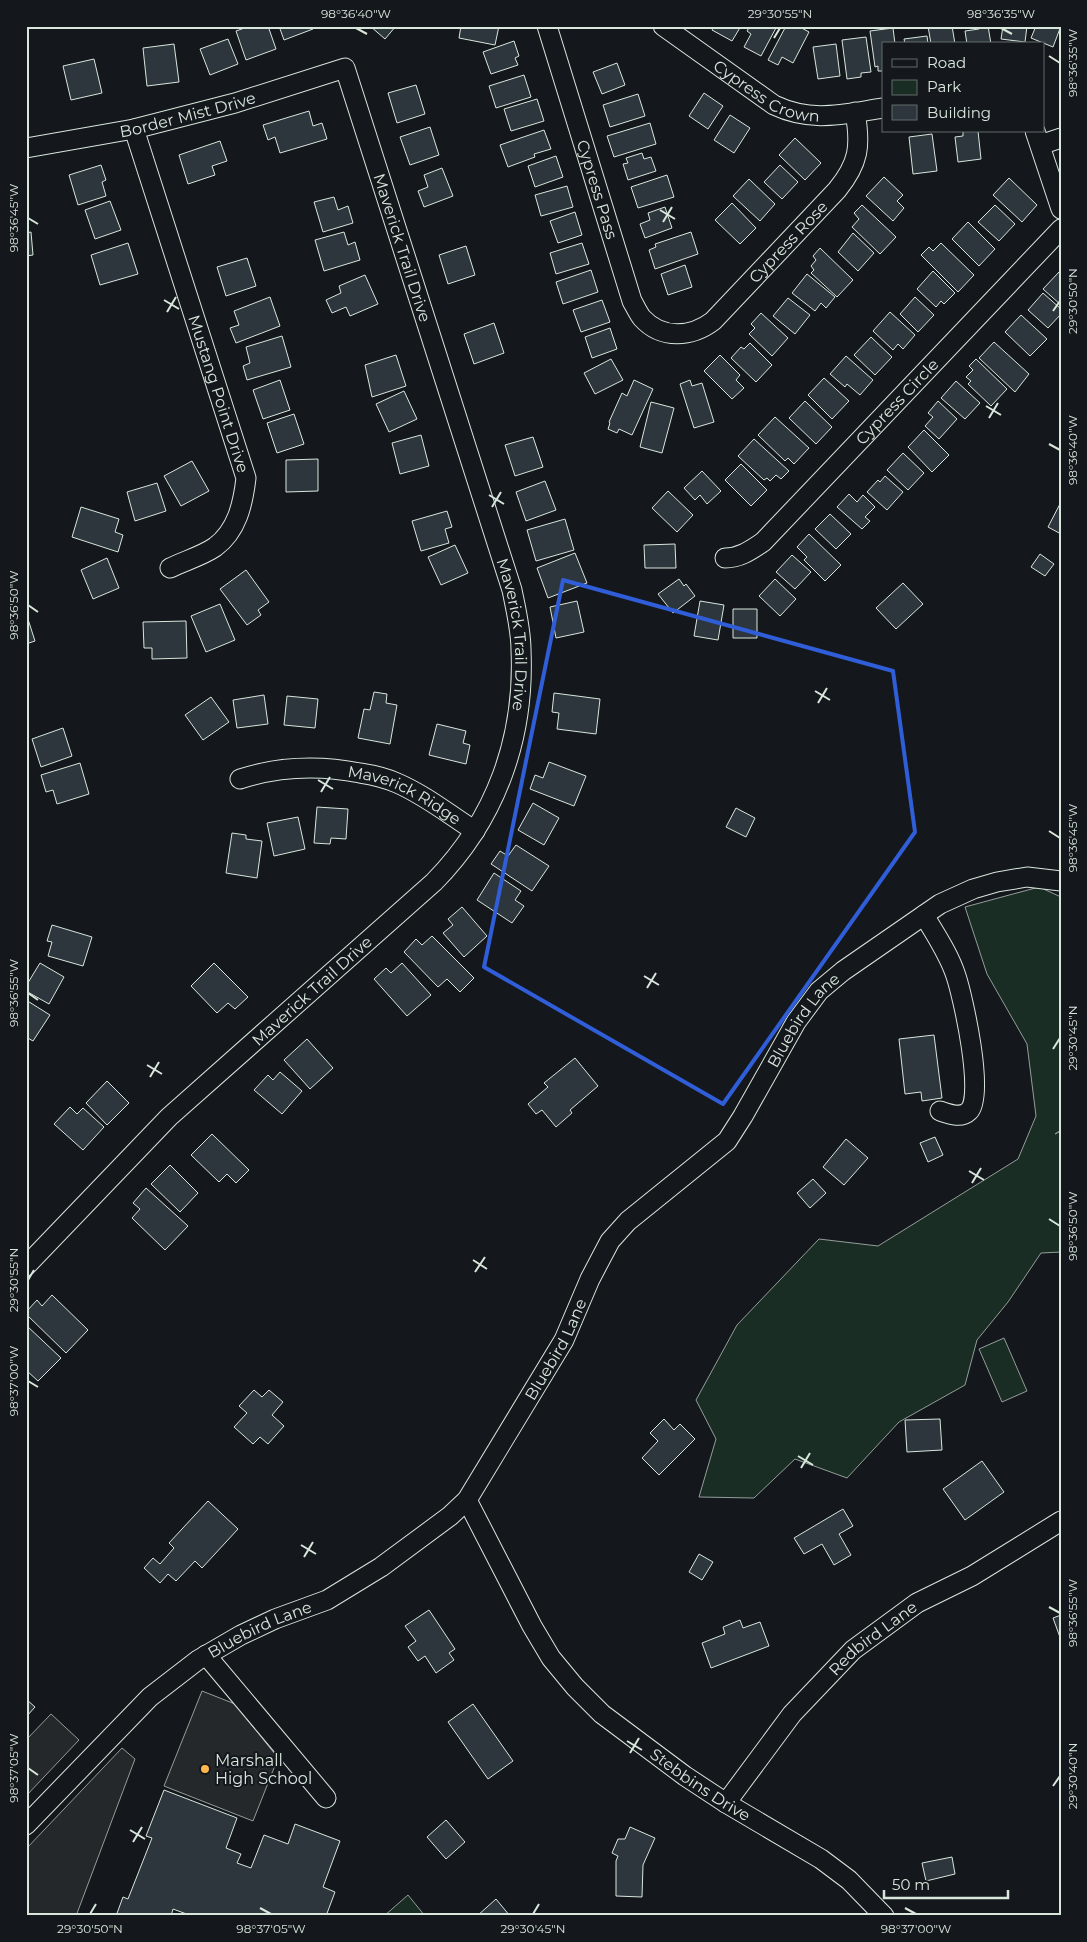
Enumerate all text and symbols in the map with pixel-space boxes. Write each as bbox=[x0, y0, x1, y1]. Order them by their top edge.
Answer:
text: 98°36'40"W bbox=[321, 6, 391, 21]
text: 29°30'55"N bbox=[748, 6, 812, 21]
text: 98°36'35"W bbox=[967, 6, 1035, 21]
text: 98°36'35"W bbox=[1065, 29, 1080, 97]
legend bbox=[882, 42, 1044, 132]
text: Road bbox=[927, 53, 966, 72]
street label: Cypress Crown bbox=[710, 56, 820, 125]
text: Park bbox=[927, 77, 961, 96]
street label: Border Mist Drive bbox=[118, 88, 258, 141]
text: Building bbox=[927, 103, 991, 122]
street label: Cypress Pass bbox=[573, 137, 622, 242]
street label: Maverick Trail Drive bbox=[370, 171, 435, 324]
text: 98°36'45"W bbox=[6, 184, 21, 252]
street label: Cypress Rose bbox=[745, 197, 831, 287]
text: 29°30'50"N bbox=[1065, 268, 1080, 334]
street label: Mustang Point Drive bbox=[185, 312, 253, 475]
street label: Cypress Circle bbox=[852, 355, 942, 448]
text: 98°36'40"W bbox=[1065, 415, 1080, 485]
street label: Maverick Trail Drive bbox=[493, 556, 531, 712]
text: 98°36'50"W bbox=[6, 570, 21, 640]
street label: Maverick Ridge bbox=[346, 761, 465, 828]
text: 98°36'45"W bbox=[1065, 804, 1080, 872]
street label: Maverick Trail Drive bbox=[248, 932, 376, 1050]
text: 98°36'55"W bbox=[6, 959, 21, 1027]
street label: Bluebird Lane bbox=[763, 969, 843, 1071]
text: 29°30'45"N bbox=[1065, 1005, 1080, 1071]
text: 98°36'50"W bbox=[1065, 1191, 1080, 1261]
text: 29°30'55"N bbox=[6, 1248, 21, 1312]
street label: Bluebird Lane bbox=[520, 1296, 590, 1403]
text: 98°37'00"W bbox=[6, 1346, 21, 1416]
text: 98°36'55"W bbox=[1065, 1579, 1080, 1647]
street label: Bluebird Lane bbox=[204, 1597, 314, 1662]
street label: Redbird Lane bbox=[825, 1597, 920, 1679]
text: 98°37'05"W bbox=[6, 1733, 21, 1803]
text: 29°30'40"N bbox=[1065, 1743, 1080, 1809]
street label: Stebbins Drive bbox=[647, 1744, 754, 1825]
place label: Marshall High School bbox=[215, 1751, 312, 1788]
marker: Marshall High School bbox=[199, 1763, 211, 1775]
scale bar bbox=[884, 1867, 1008, 1899]
text: 50 m bbox=[892, 1875, 930, 1894]
text: 29°30'50"N bbox=[57, 1921, 123, 1936]
text: 98°37'05"W bbox=[236, 1921, 306, 1936]
text: 29°30'45"N bbox=[500, 1921, 566, 1936]
text: 98°37'00"W bbox=[881, 1921, 951, 1936]

